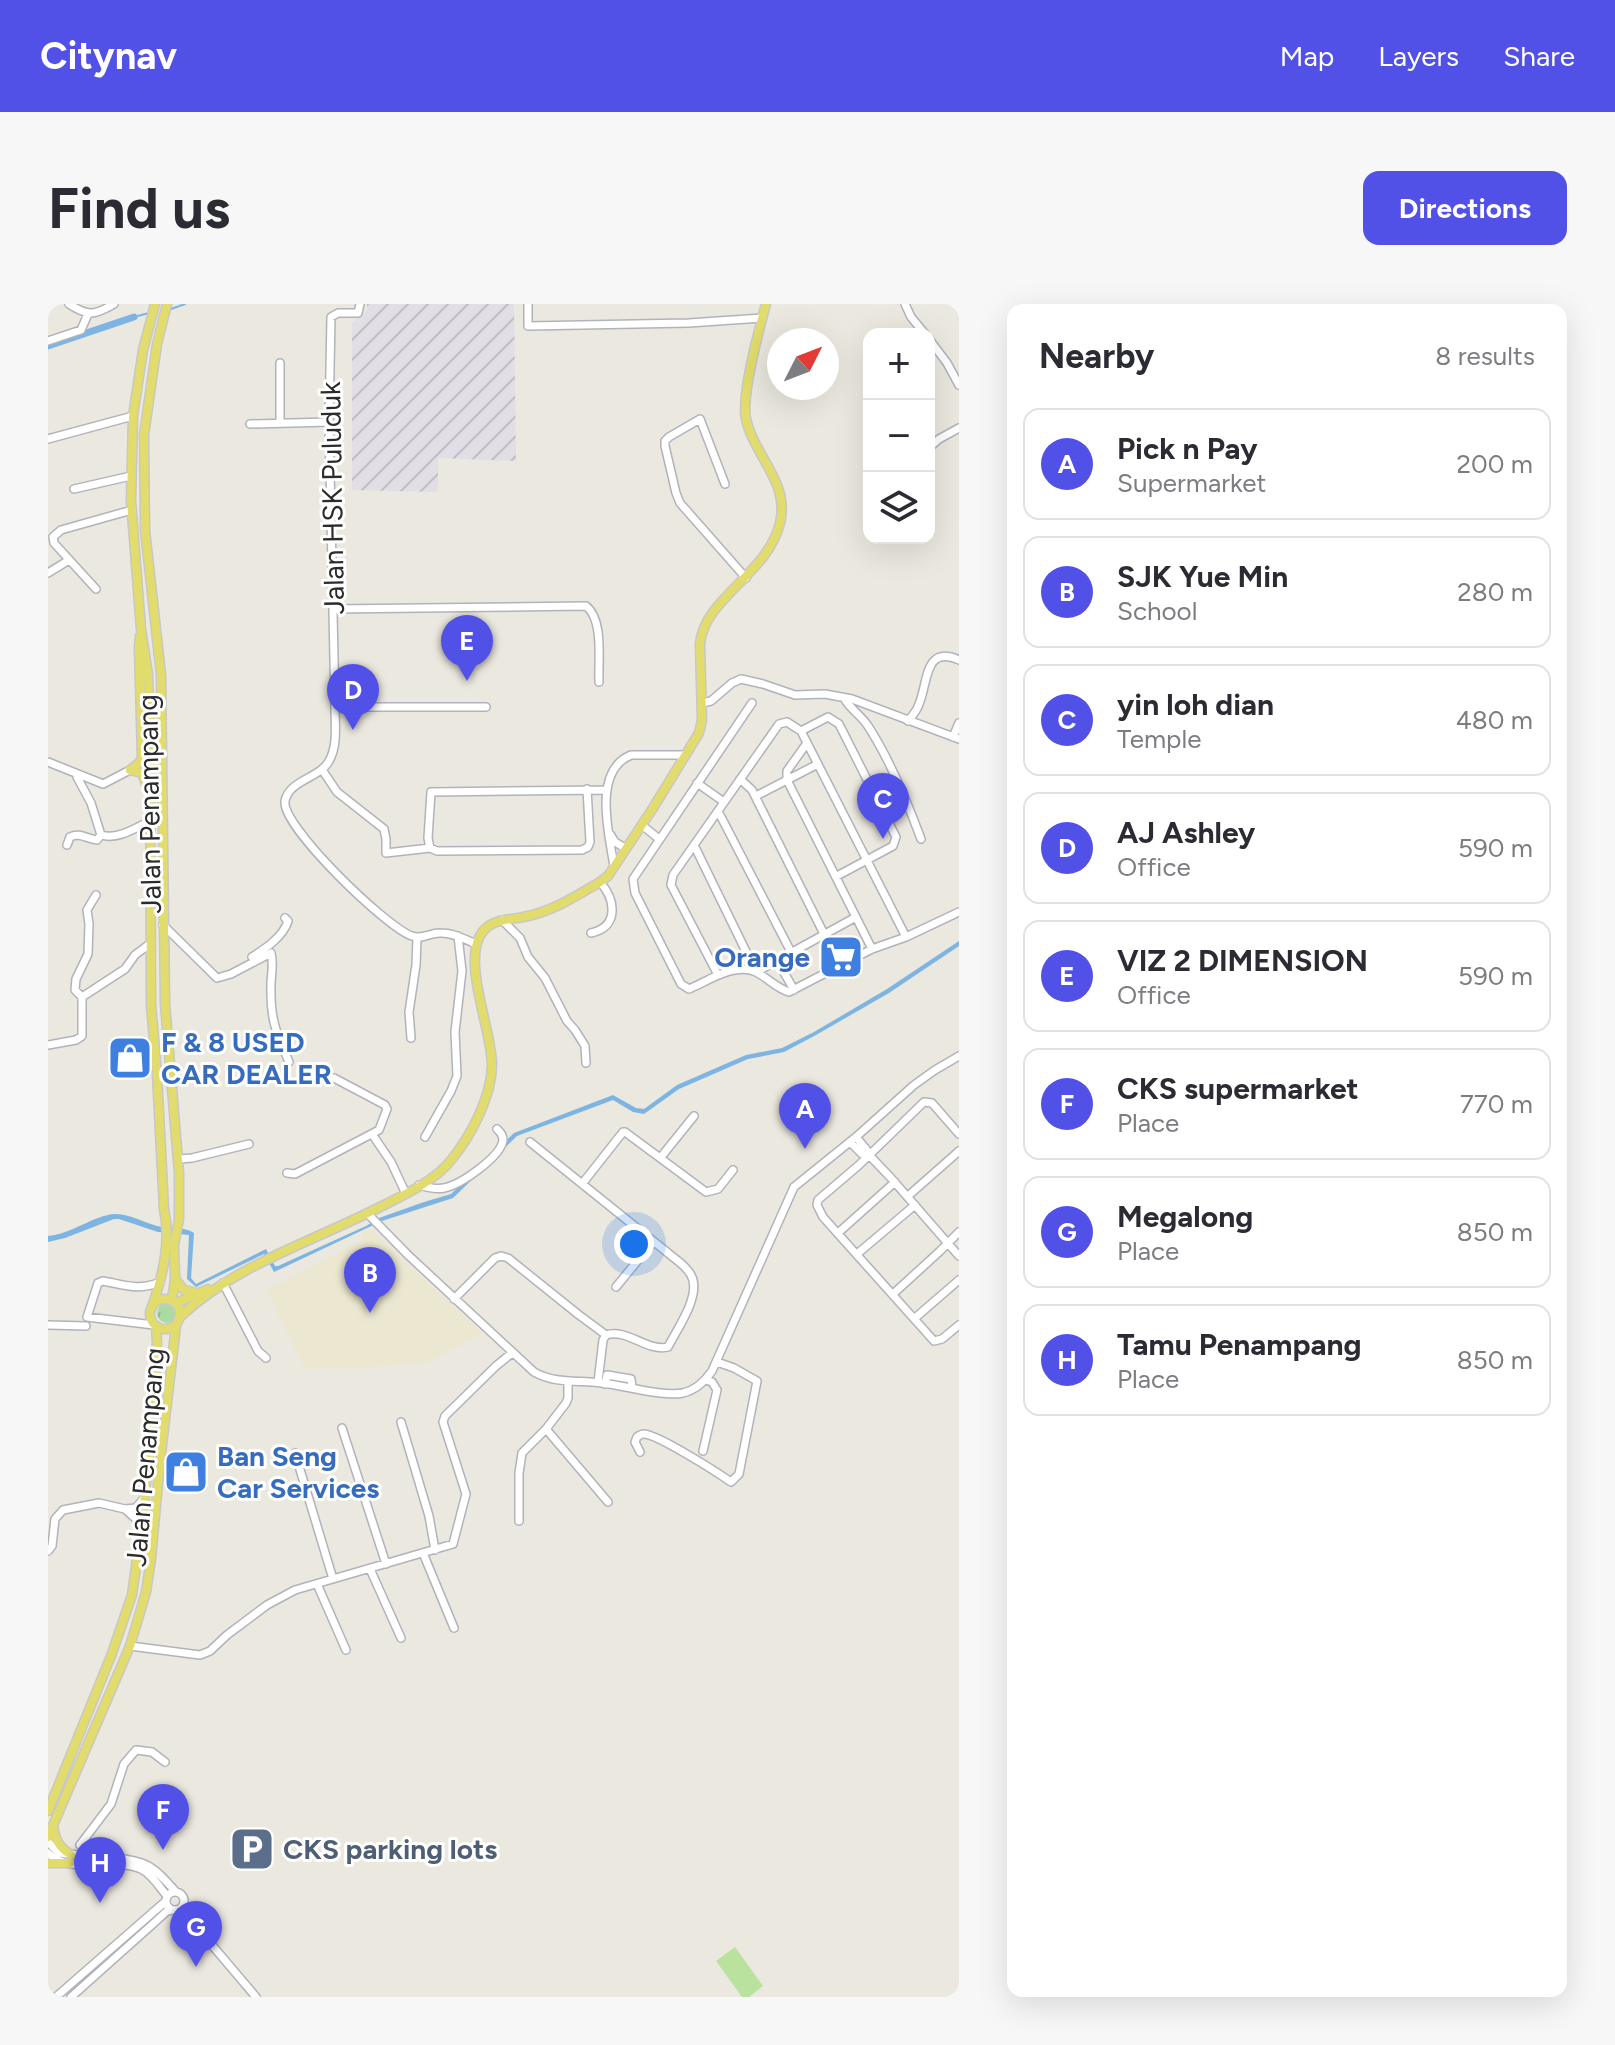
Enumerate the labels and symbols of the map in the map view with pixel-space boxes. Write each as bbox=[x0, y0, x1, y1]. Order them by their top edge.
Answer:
north arrow bbox=[767, 328, 839, 400]
street label: Jalan HSK Puluduk bbox=[313, 381, 351, 615]
pin: E bbox=[441, 615, 493, 681]
pin: D bbox=[327, 664, 379, 730]
street label: Jalan Penampang bbox=[130, 694, 168, 914]
pin: C bbox=[857, 773, 909, 839]
supermarket icon: Orange bbox=[817, 933, 865, 981]
place label: Orange bbox=[714, 940, 810, 974]
place label: F & 8 USED CAR DEALER bbox=[161, 1025, 332, 1091]
shop icon: F & 8 USED CAR DEALER bbox=[106, 1034, 154, 1082]
pin: A bbox=[779, 1083, 831, 1149]
your location bbox=[614, 1224, 654, 1264]
pin: B bbox=[344, 1247, 396, 1313]
street label: Jalan Penampang bbox=[118, 1346, 172, 1568]
place label: Ban Seng Car Services bbox=[217, 1439, 379, 1505]
shop icon: Ban Seng Car Services bbox=[162, 1448, 210, 1496]
pin: F bbox=[137, 1784, 189, 1850]
parking icon: CKS parking lots bbox=[228, 1825, 276, 1873]
place label: CKS parking lots bbox=[283, 1832, 497, 1866]
pin: H bbox=[74, 1837, 126, 1903]
pin: G bbox=[170, 1901, 222, 1967]

